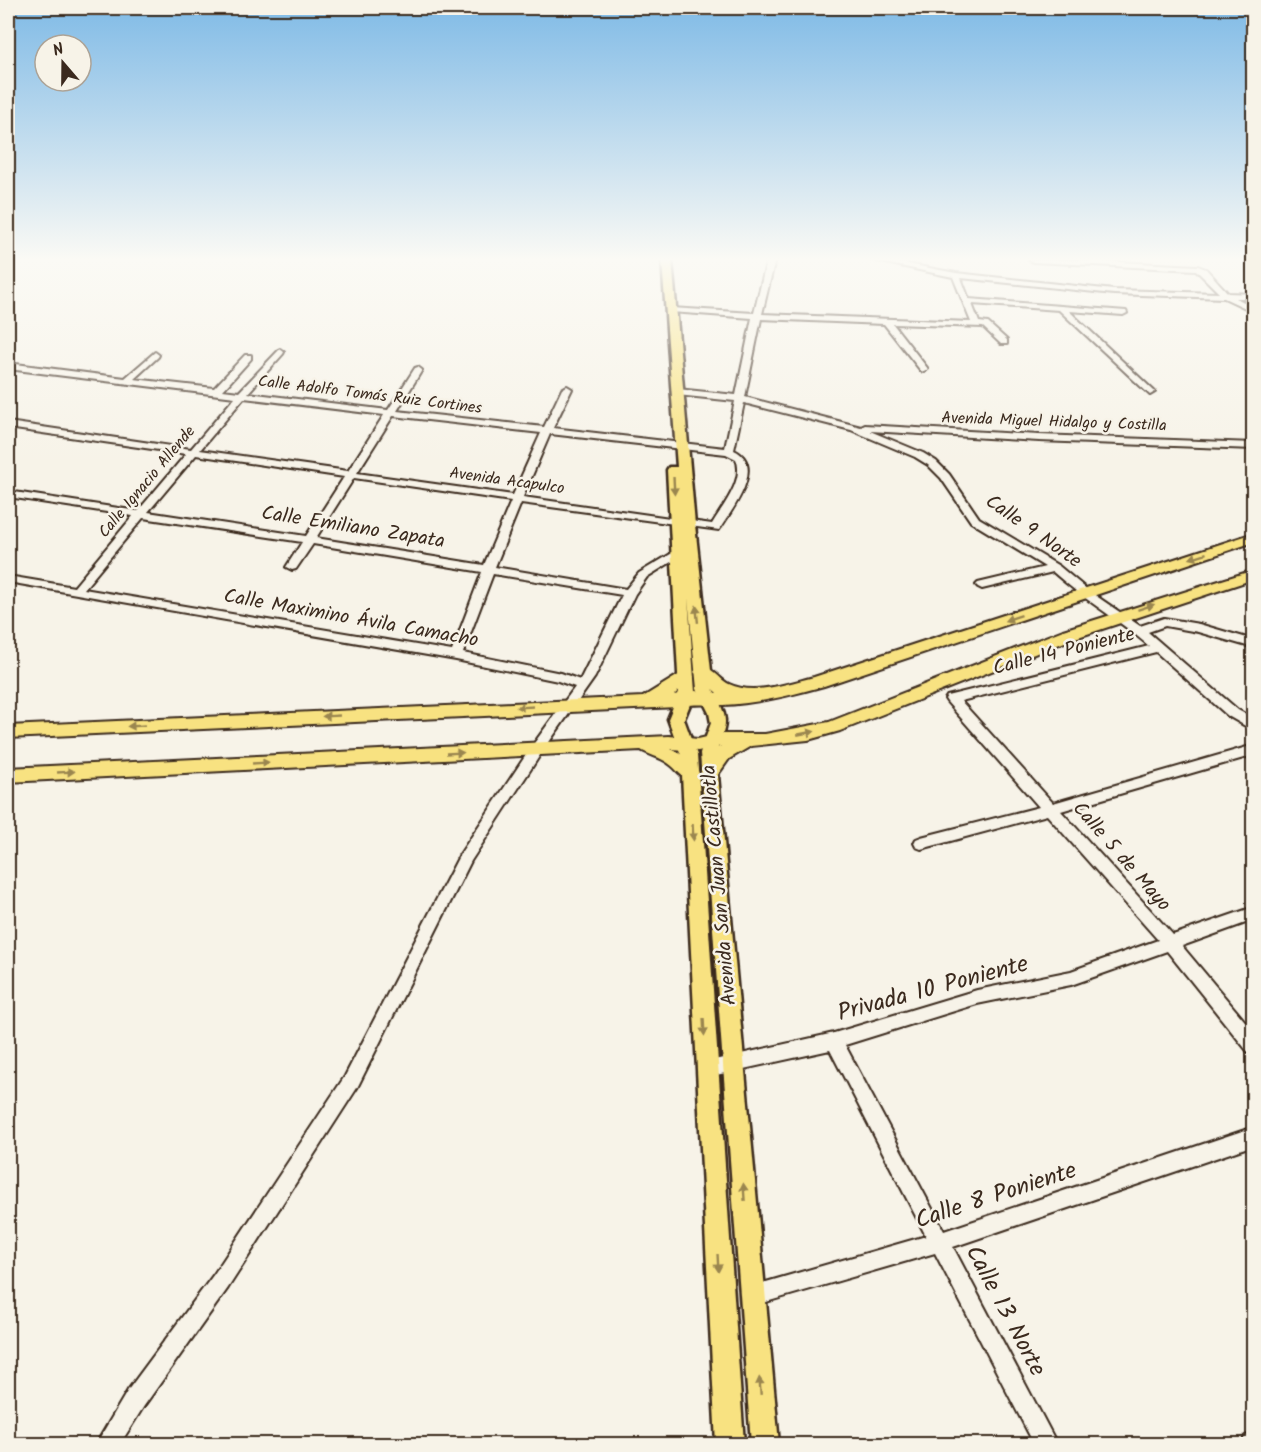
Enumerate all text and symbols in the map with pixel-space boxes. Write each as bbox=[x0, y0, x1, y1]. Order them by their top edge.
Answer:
north arrow bbox=[33, 33, 93, 93]
text: N bbox=[49, 37, 67, 64]
street label: Calle Adolfo Tomás Ruiz Cortines bbox=[257, 369, 484, 421]
street label: Avenida Miguel Hidalgo y Costilla bbox=[941, 406, 1167, 438]
street label: Calle Ignacio Allende bbox=[92, 420, 202, 544]
street label: Avenida Acapulco bbox=[448, 461, 566, 501]
one-way arrow bbox=[669, 476, 678, 495]
street label: Calle 9 Norte bbox=[978, 487, 1088, 577]
street label: Calle Emiliano Zapata bbox=[259, 498, 447, 558]
one-way arrow bbox=[1189, 552, 1207, 561]
street label: Calle Maximino Ávila Camacho bbox=[221, 581, 481, 657]
one-way arrow bbox=[1137, 602, 1155, 611]
one-way arrow bbox=[693, 605, 702, 624]
one-way arrow bbox=[1004, 614, 1022, 623]
street label: Calle 14 Poniente bbox=[990, 619, 1138, 685]
one-way arrow bbox=[516, 702, 535, 711]
one-way arrow bbox=[321, 712, 340, 721]
one-way arrow bbox=[126, 721, 145, 730]
one-way arrow bbox=[797, 728, 816, 737]
one-way arrow bbox=[446, 749, 465, 758]
one-way arrow bbox=[251, 758, 270, 767]
street label: Avenida San Juan Castillotla bbox=[694, 763, 746, 1007]
one-way arrow bbox=[56, 768, 75, 777]
street label: Calle 5 de Mayo bbox=[1064, 795, 1178, 919]
one-way arrow bbox=[689, 822, 698, 841]
street label: Privada 10 Poniente bbox=[833, 945, 1033, 1033]
one-way arrow bbox=[700, 1017, 709, 1036]
street label: Calle 8 Poniente bbox=[910, 1151, 1082, 1241]
one-way arrow bbox=[739, 1182, 748, 1201]
street label: Calle 13 Norte bbox=[954, 1238, 1056, 1384]
one-way arrow bbox=[713, 1254, 722, 1273]
one-way arrow bbox=[755, 1377, 765, 1396]

